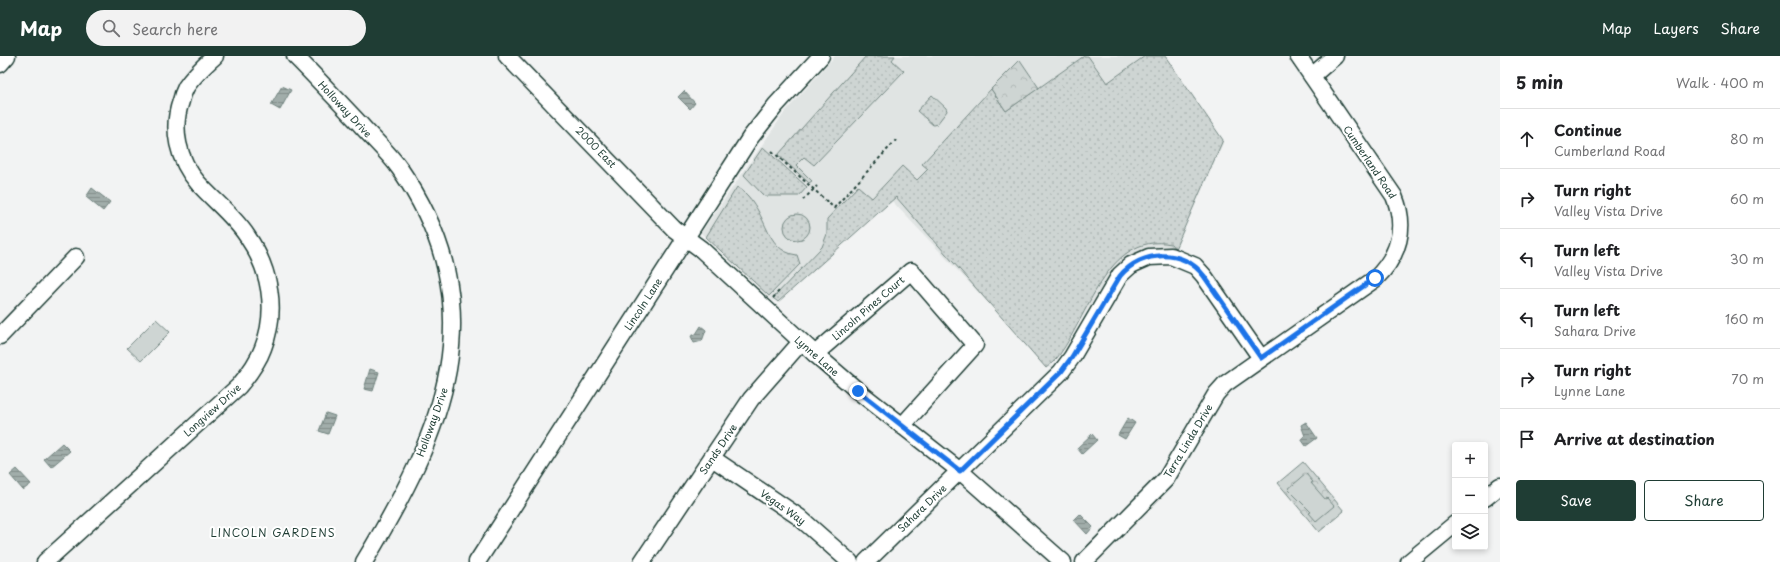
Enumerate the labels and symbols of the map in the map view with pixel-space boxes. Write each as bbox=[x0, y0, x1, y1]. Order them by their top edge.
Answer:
street label: Holloway Drive bbox=[315, 77, 376, 140]
street label: 2000 East bbox=[573, 122, 620, 171]
street label: Cumberland Road bbox=[1340, 122, 1401, 202]
route start bbox=[1366, 269, 1384, 287]
street label: Lincoln Pines Court bbox=[828, 272, 907, 343]
street label: Lincoln Lane bbox=[620, 274, 665, 333]
street label: Lynne Lane bbox=[791, 332, 843, 380]
street label: Longview Drive bbox=[180, 380, 244, 439]
route end bbox=[849, 382, 867, 400]
street label: Holloway Drive bbox=[412, 385, 451, 459]
street label: Terra Linda Drive bbox=[1160, 401, 1216, 481]
street label: Sands Drive bbox=[695, 420, 740, 477]
street label: Sahara Drive bbox=[894, 480, 950, 535]
street label: Vegas Way bbox=[757, 485, 809, 528]
district label: LINCOLN GARDENS bbox=[210, 524, 336, 541]

